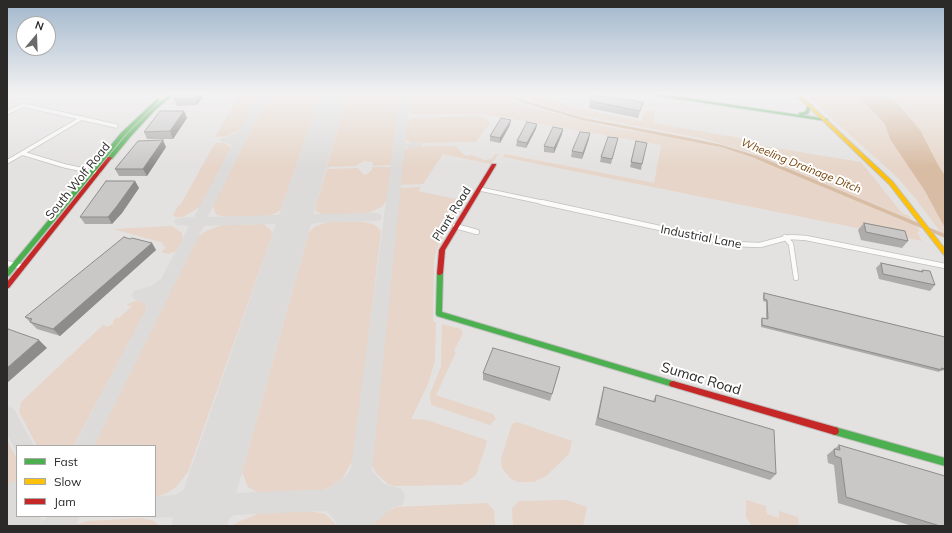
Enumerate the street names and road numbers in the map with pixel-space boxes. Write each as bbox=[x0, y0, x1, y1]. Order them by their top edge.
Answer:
street label: South Wolf Road bbox=[43, 140, 113, 222]
street label: Plant Road bbox=[430, 184, 474, 244]
street label: Industrial Lane bbox=[659, 222, 743, 252]
street label: Sumac Road bbox=[659, 359, 743, 399]

